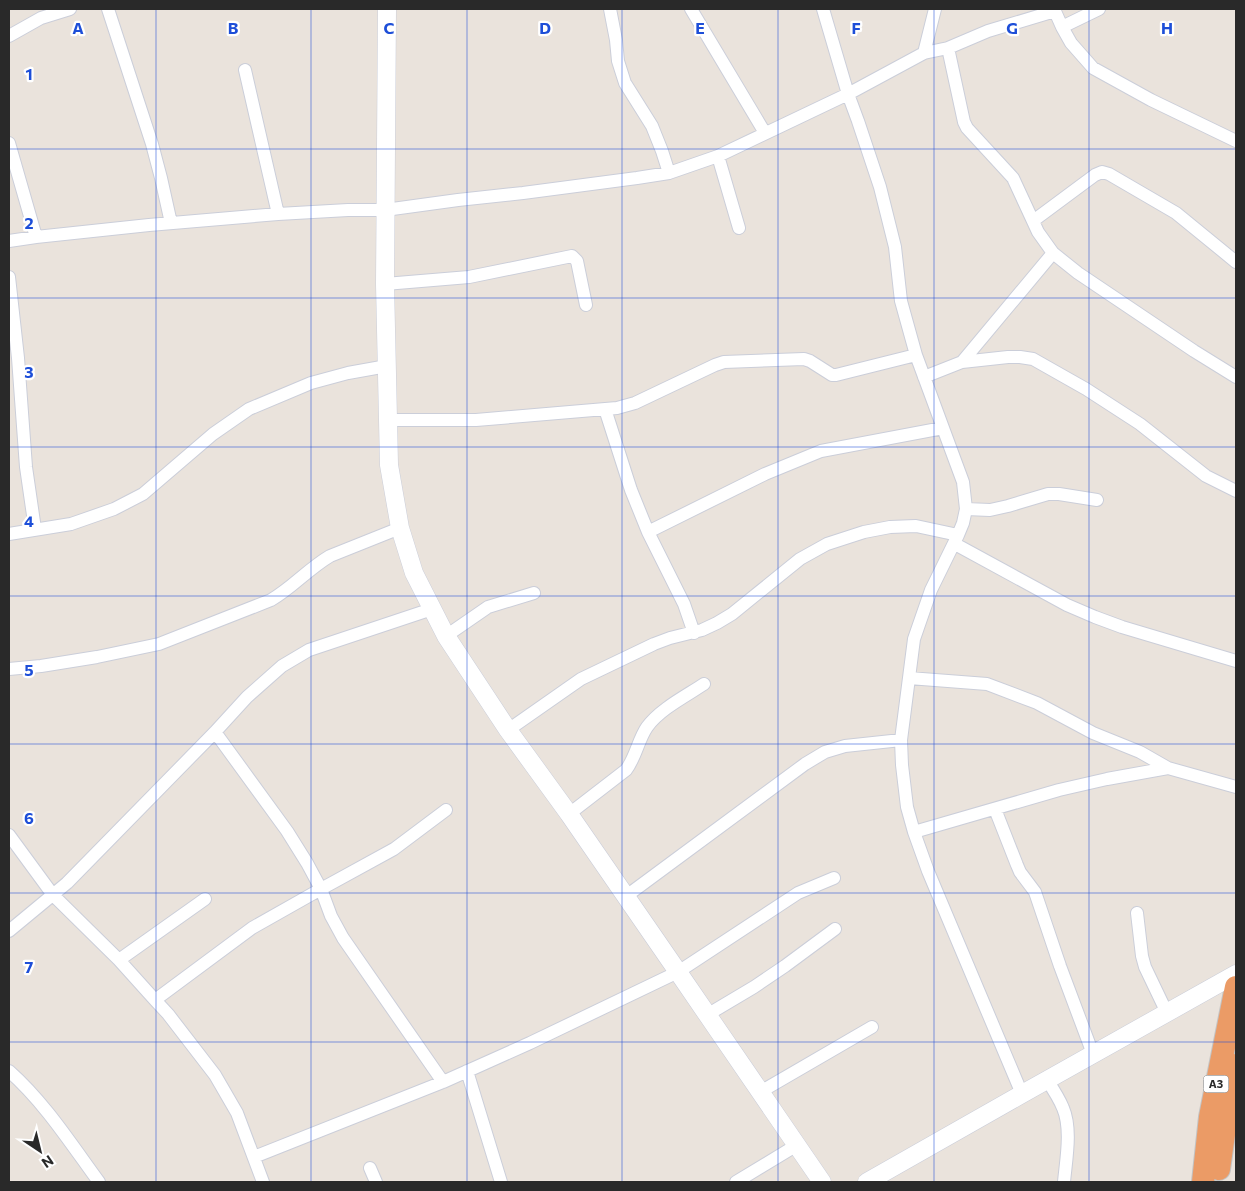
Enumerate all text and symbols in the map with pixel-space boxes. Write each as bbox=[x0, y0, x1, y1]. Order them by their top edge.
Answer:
text: A bbox=[72, 18, 84, 37]
text: B bbox=[228, 18, 239, 37]
text: C bbox=[384, 18, 395, 37]
text: D bbox=[539, 18, 551, 37]
text: E bbox=[695, 18, 705, 37]
text: F bbox=[851, 18, 861, 37]
text: G bbox=[1006, 18, 1018, 37]
text: H bbox=[1161, 18, 1173, 37]
text: 1 bbox=[25, 64, 33, 83]
text: 2 bbox=[24, 213, 34, 232]
text: 3 bbox=[24, 362, 34, 381]
text: 4 bbox=[24, 511, 34, 530]
text: 5 bbox=[24, 660, 34, 679]
text: 6 bbox=[24, 808, 34, 827]
text: 7 bbox=[25, 957, 34, 976]
road number: A3 bbox=[1204, 1076, 1228, 1092]
north arrow bbox=[15, 1126, 65, 1176]
text: N bbox=[39, 1152, 57, 1172]

